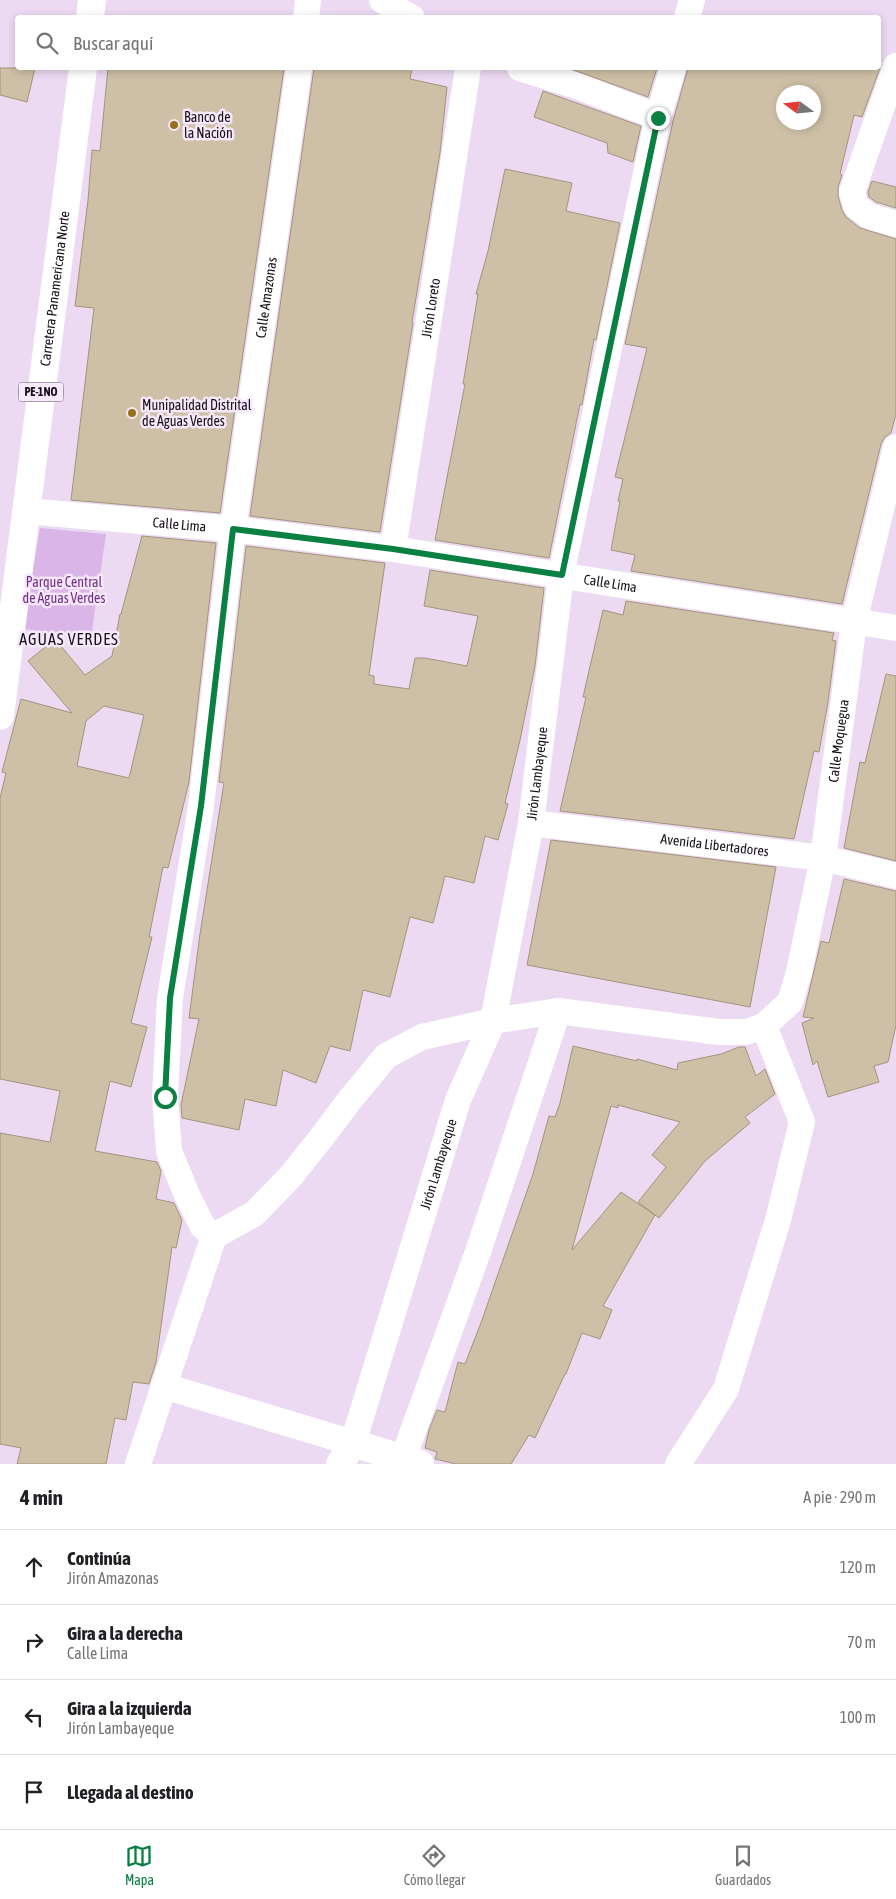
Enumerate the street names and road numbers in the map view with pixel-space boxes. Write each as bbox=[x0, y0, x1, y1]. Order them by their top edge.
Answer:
street label: Carretera Panamericana Norte bbox=[37, 210, 73, 367]
street label: Calle Amazonas bbox=[252, 256, 280, 339]
street label: Jirón Loreto bbox=[418, 277, 443, 339]
road number: PE-1NO bbox=[18, 382, 64, 402]
street label: Calle Lima bbox=[152, 514, 207, 535]
street label: Calle Lima bbox=[583, 571, 638, 595]
street label: Calle Moquegua bbox=[825, 698, 852, 783]
street label: Jirón Lambayeque bbox=[523, 726, 551, 821]
street label: Avenida Libertadores bbox=[660, 831, 770, 859]
street label: Jirón Lambayeque bbox=[417, 1117, 460, 1211]

